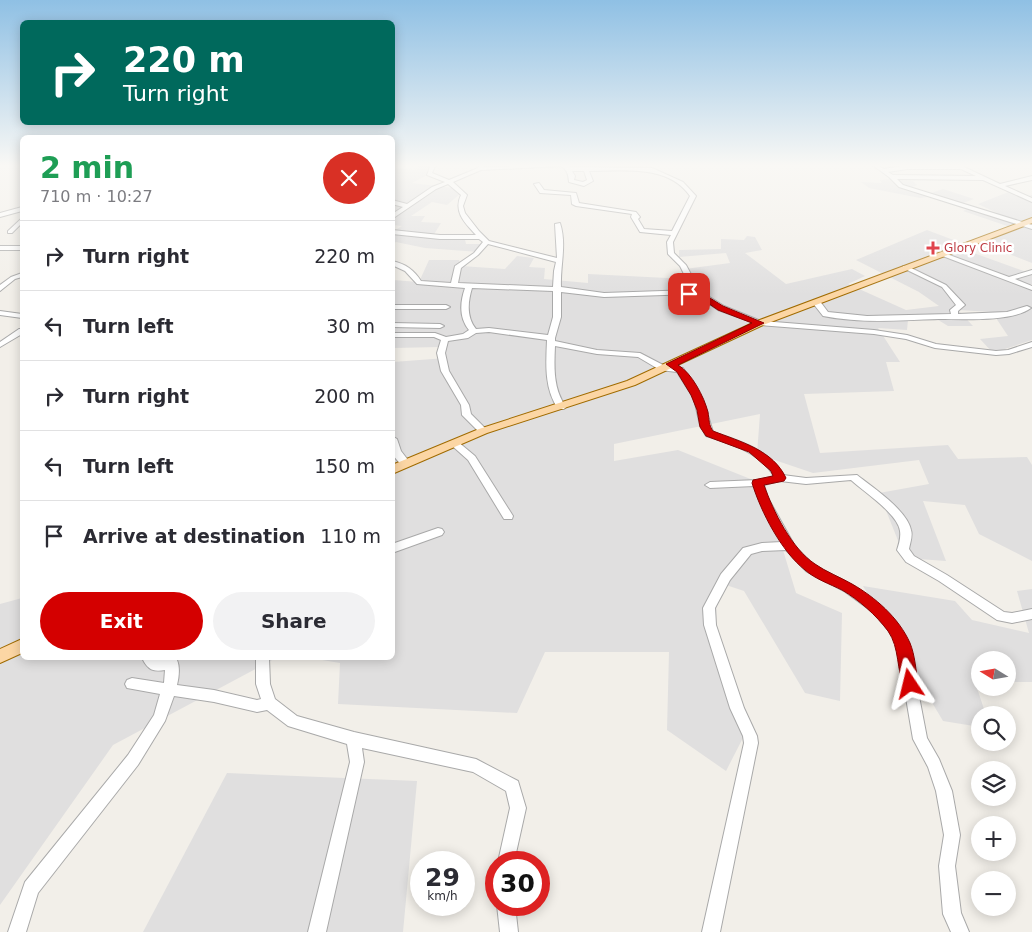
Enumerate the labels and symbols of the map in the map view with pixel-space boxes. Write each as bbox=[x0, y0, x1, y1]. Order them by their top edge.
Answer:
marker: Glory Clinic bbox=[926, 241, 940, 255]
place label: Glory Clinic bbox=[944, 241, 1012, 255]
pin bbox=[668, 273, 710, 315]
north arrow bbox=[971, 651, 1016, 696]
position arrow bbox=[883, 657, 935, 709]
speed limit sign: 30 bbox=[485, 851, 550, 916]

